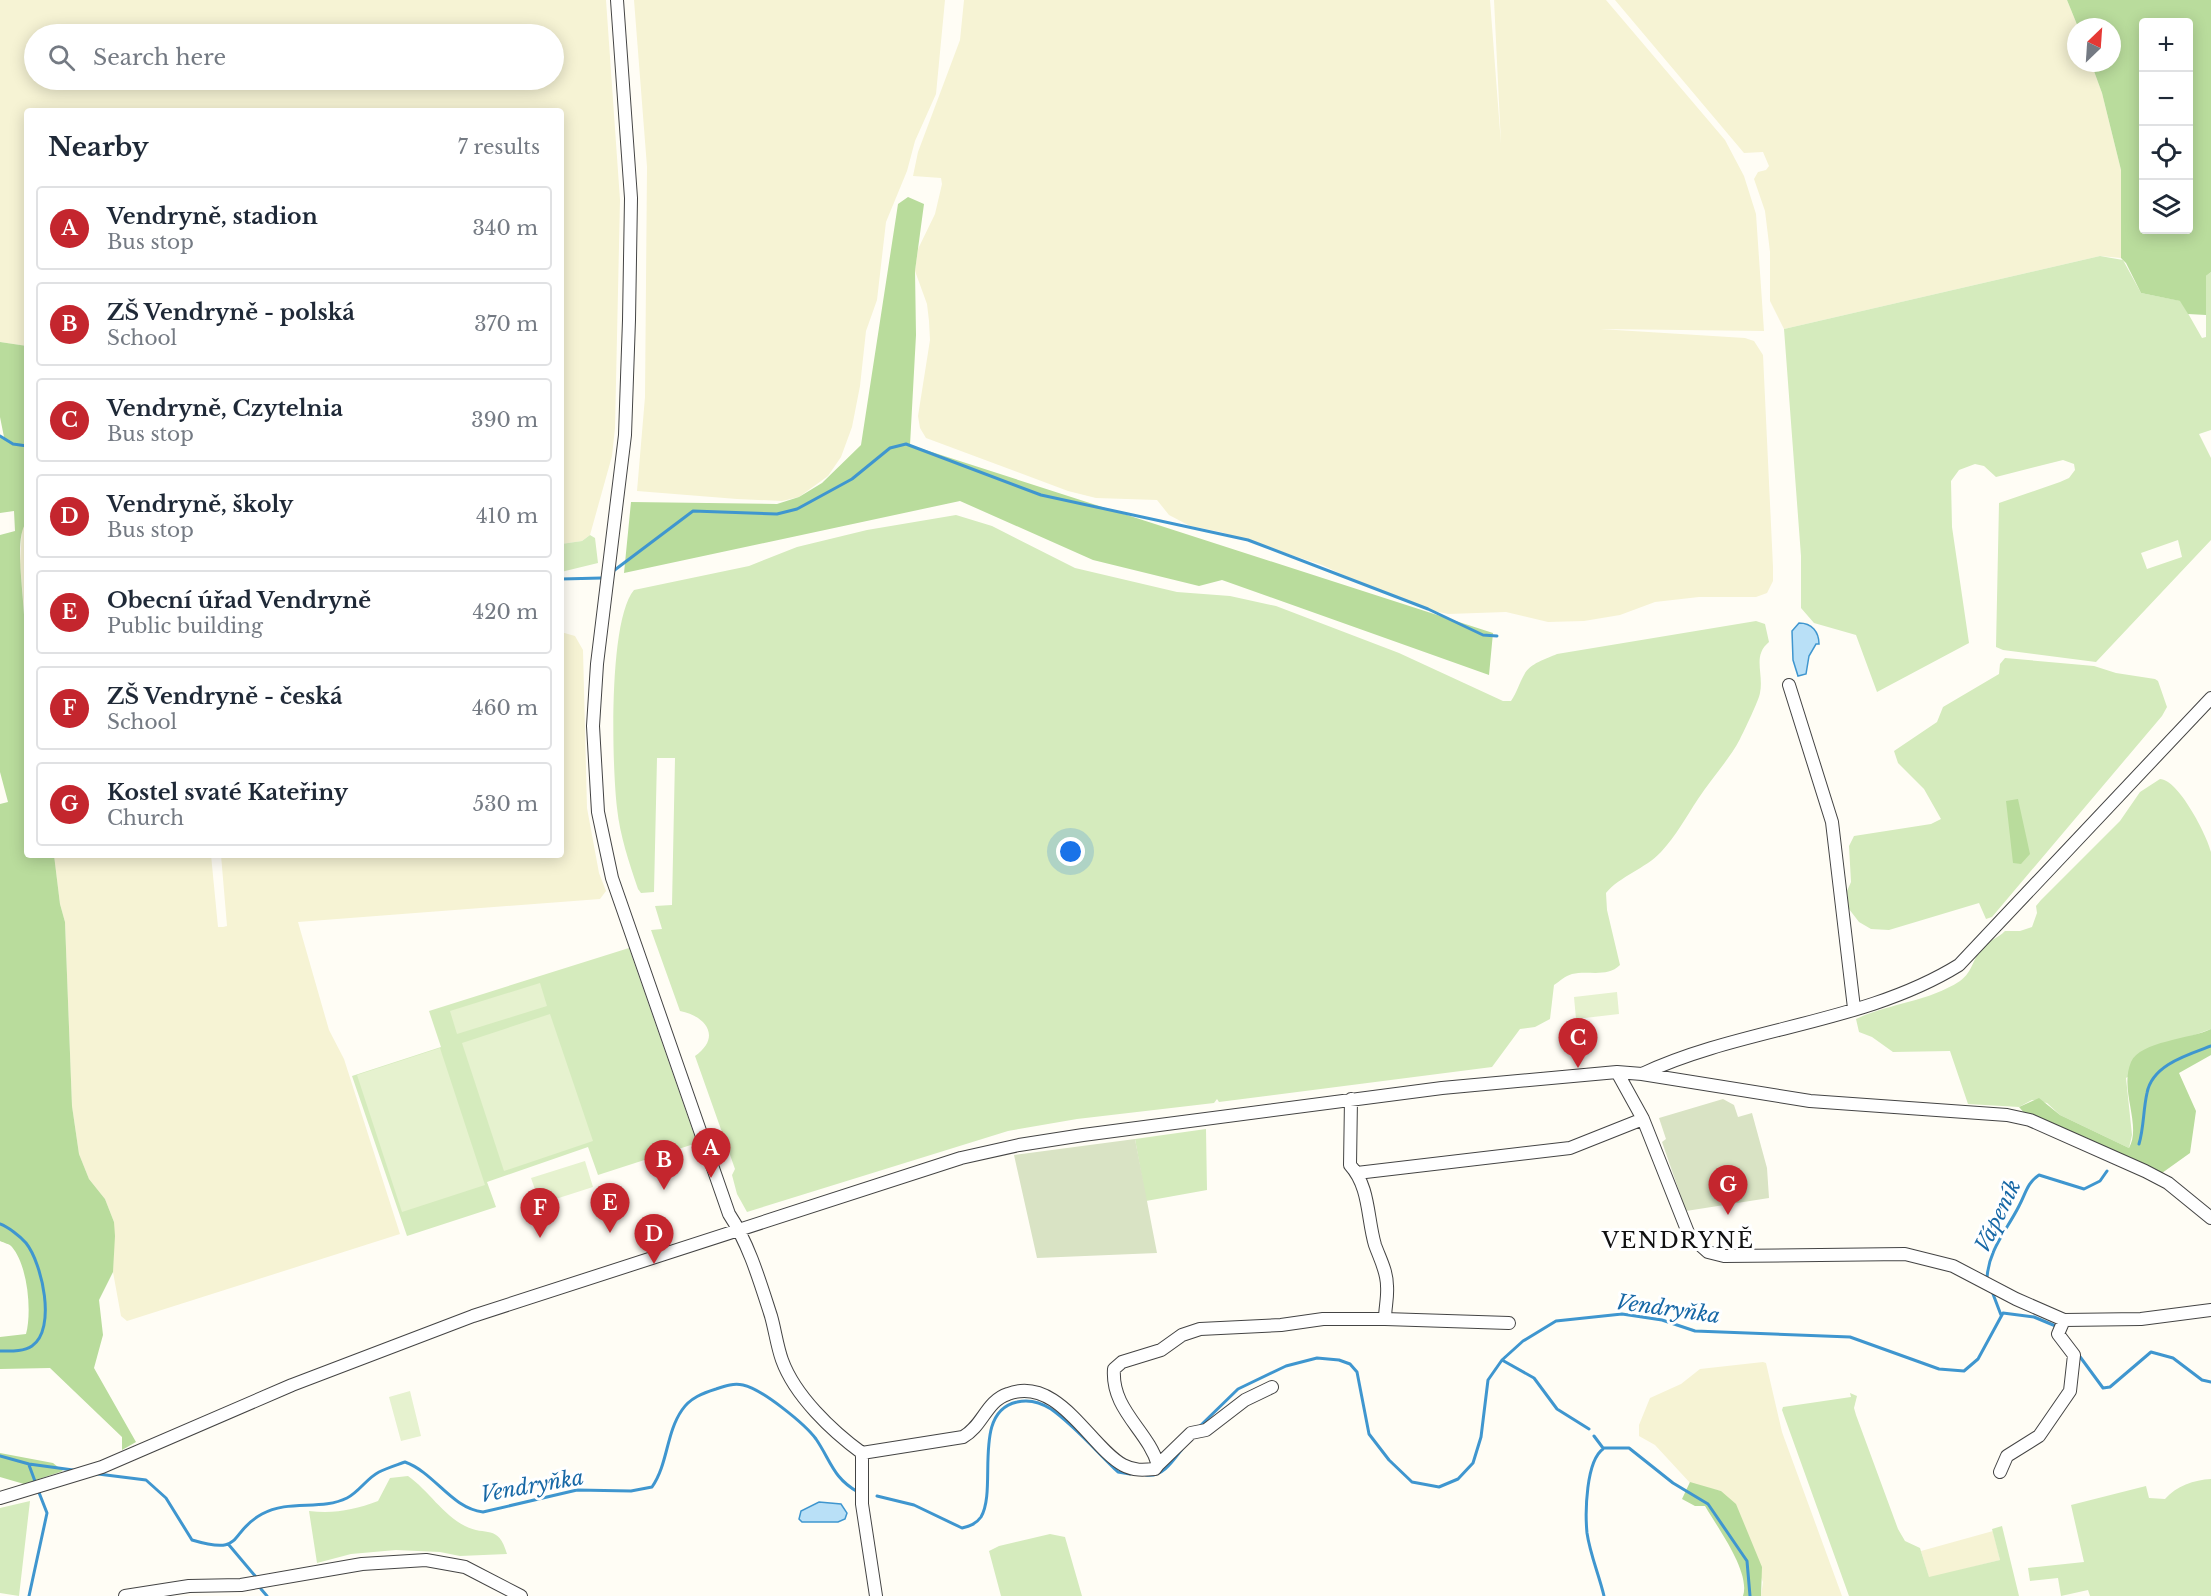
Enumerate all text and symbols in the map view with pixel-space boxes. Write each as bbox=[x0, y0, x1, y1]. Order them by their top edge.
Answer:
north arrow bbox=[2067, 18, 2121, 72]
map controls bbox=[2139, 18, 2193, 234]
button: + bbox=[2139, 18, 2193, 72]
search box bbox=[24, 24, 564, 90]
icon: search bbox=[45, 41, 78, 74]
text: Search here bbox=[93, 44, 226, 71]
button: − bbox=[2139, 72, 2193, 126]
button: locate bbox=[2139, 126, 2193, 180]
text: Nearby bbox=[48, 131, 149, 163]
text: 7 results bbox=[458, 135, 540, 159]
button: layers bbox=[2139, 180, 2193, 234]
text: Vendryně, stadion bbox=[107, 203, 318, 230]
text: A bbox=[61, 216, 78, 240]
text: 340 m bbox=[473, 216, 538, 240]
text: Bus stop bbox=[107, 230, 194, 254]
text: ZŠ Vendryně - polská bbox=[107, 299, 355, 326]
text: B bbox=[62, 312, 77, 336]
text: 370 m bbox=[474, 312, 538, 336]
text: School bbox=[107, 326, 177, 350]
text: Vendryně, Czytelnia bbox=[107, 395, 343, 422]
text: C bbox=[61, 408, 78, 432]
text: 390 m bbox=[471, 408, 538, 432]
text: Bus stop bbox=[107, 422, 194, 446]
text: Vendryně, školy bbox=[107, 491, 293, 518]
text: D bbox=[60, 504, 79, 528]
text: 410 m bbox=[476, 504, 538, 528]
text: Bus stop bbox=[107, 518, 194, 542]
text: Obecní úřad Vendryně bbox=[107, 587, 371, 614]
text: E bbox=[62, 600, 77, 624]
text: 420 m bbox=[473, 600, 538, 624]
text: Public building bbox=[107, 614, 263, 638]
text: ZŠ Vendryně - česká bbox=[107, 683, 343, 710]
text: F bbox=[63, 696, 76, 720]
text: 460 m bbox=[472, 696, 538, 720]
text: School bbox=[107, 710, 177, 734]
text: Kostel svaté Kateřiny bbox=[107, 779, 348, 806]
text: G bbox=[61, 792, 78, 816]
text: 530 m bbox=[473, 792, 538, 816]
text: Church bbox=[107, 806, 184, 830]
your location bbox=[1056, 837, 1085, 866]
pin: C bbox=[1558, 1018, 1598, 1068]
pin: A bbox=[692, 1128, 730, 1178]
pin: B bbox=[644, 1140, 684, 1190]
pin: G bbox=[1708, 1166, 1748, 1215]
water label: Vápeník bbox=[1969, 1176, 2027, 1256]
pin: E bbox=[590, 1184, 630, 1233]
pin: F bbox=[520, 1188, 560, 1238]
pin: D bbox=[634, 1214, 674, 1264]
district label: VENDRYNĚ bbox=[1601, 1226, 1754, 1254]
water label: Vendryňka bbox=[1614, 1289, 1722, 1329]
water label: Vendryňka bbox=[478, 1464, 586, 1508]

